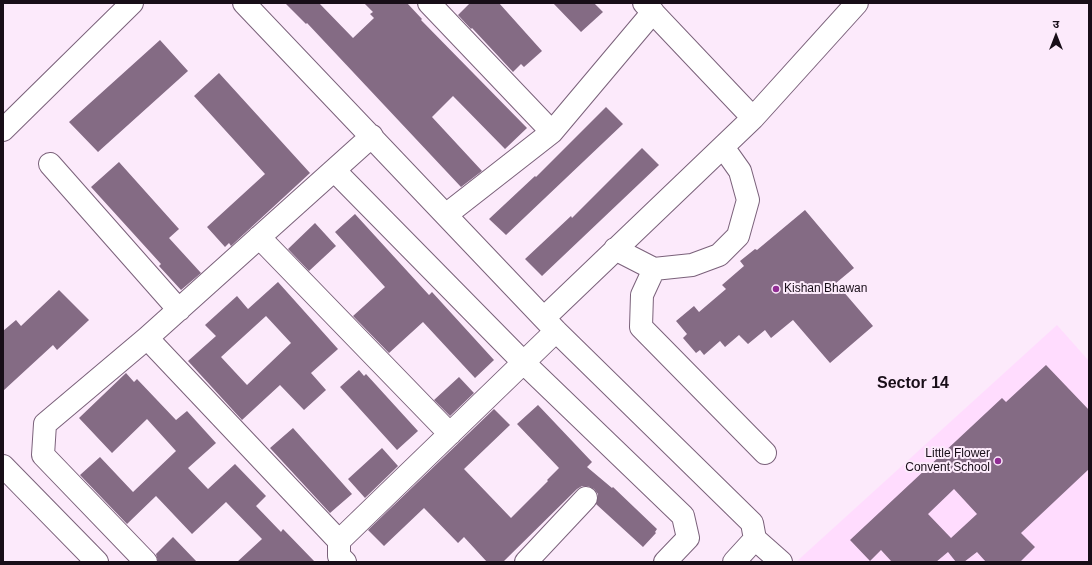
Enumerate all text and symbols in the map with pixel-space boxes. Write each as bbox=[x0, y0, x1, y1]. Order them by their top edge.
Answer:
north arrow bbox=[1036, 16, 1076, 56]
text: उ bbox=[1053, 18, 1059, 30]
place label: Kishan Bhawan bbox=[784, 282, 867, 296]
marker: Kishan Bhawan bbox=[771, 284, 781, 294]
district label: Sector 14 bbox=[877, 374, 949, 394]
place label: Little Flower Convent School bbox=[905, 447, 990, 475]
marker: Little Flower Convent School bbox=[993, 456, 1003, 466]

